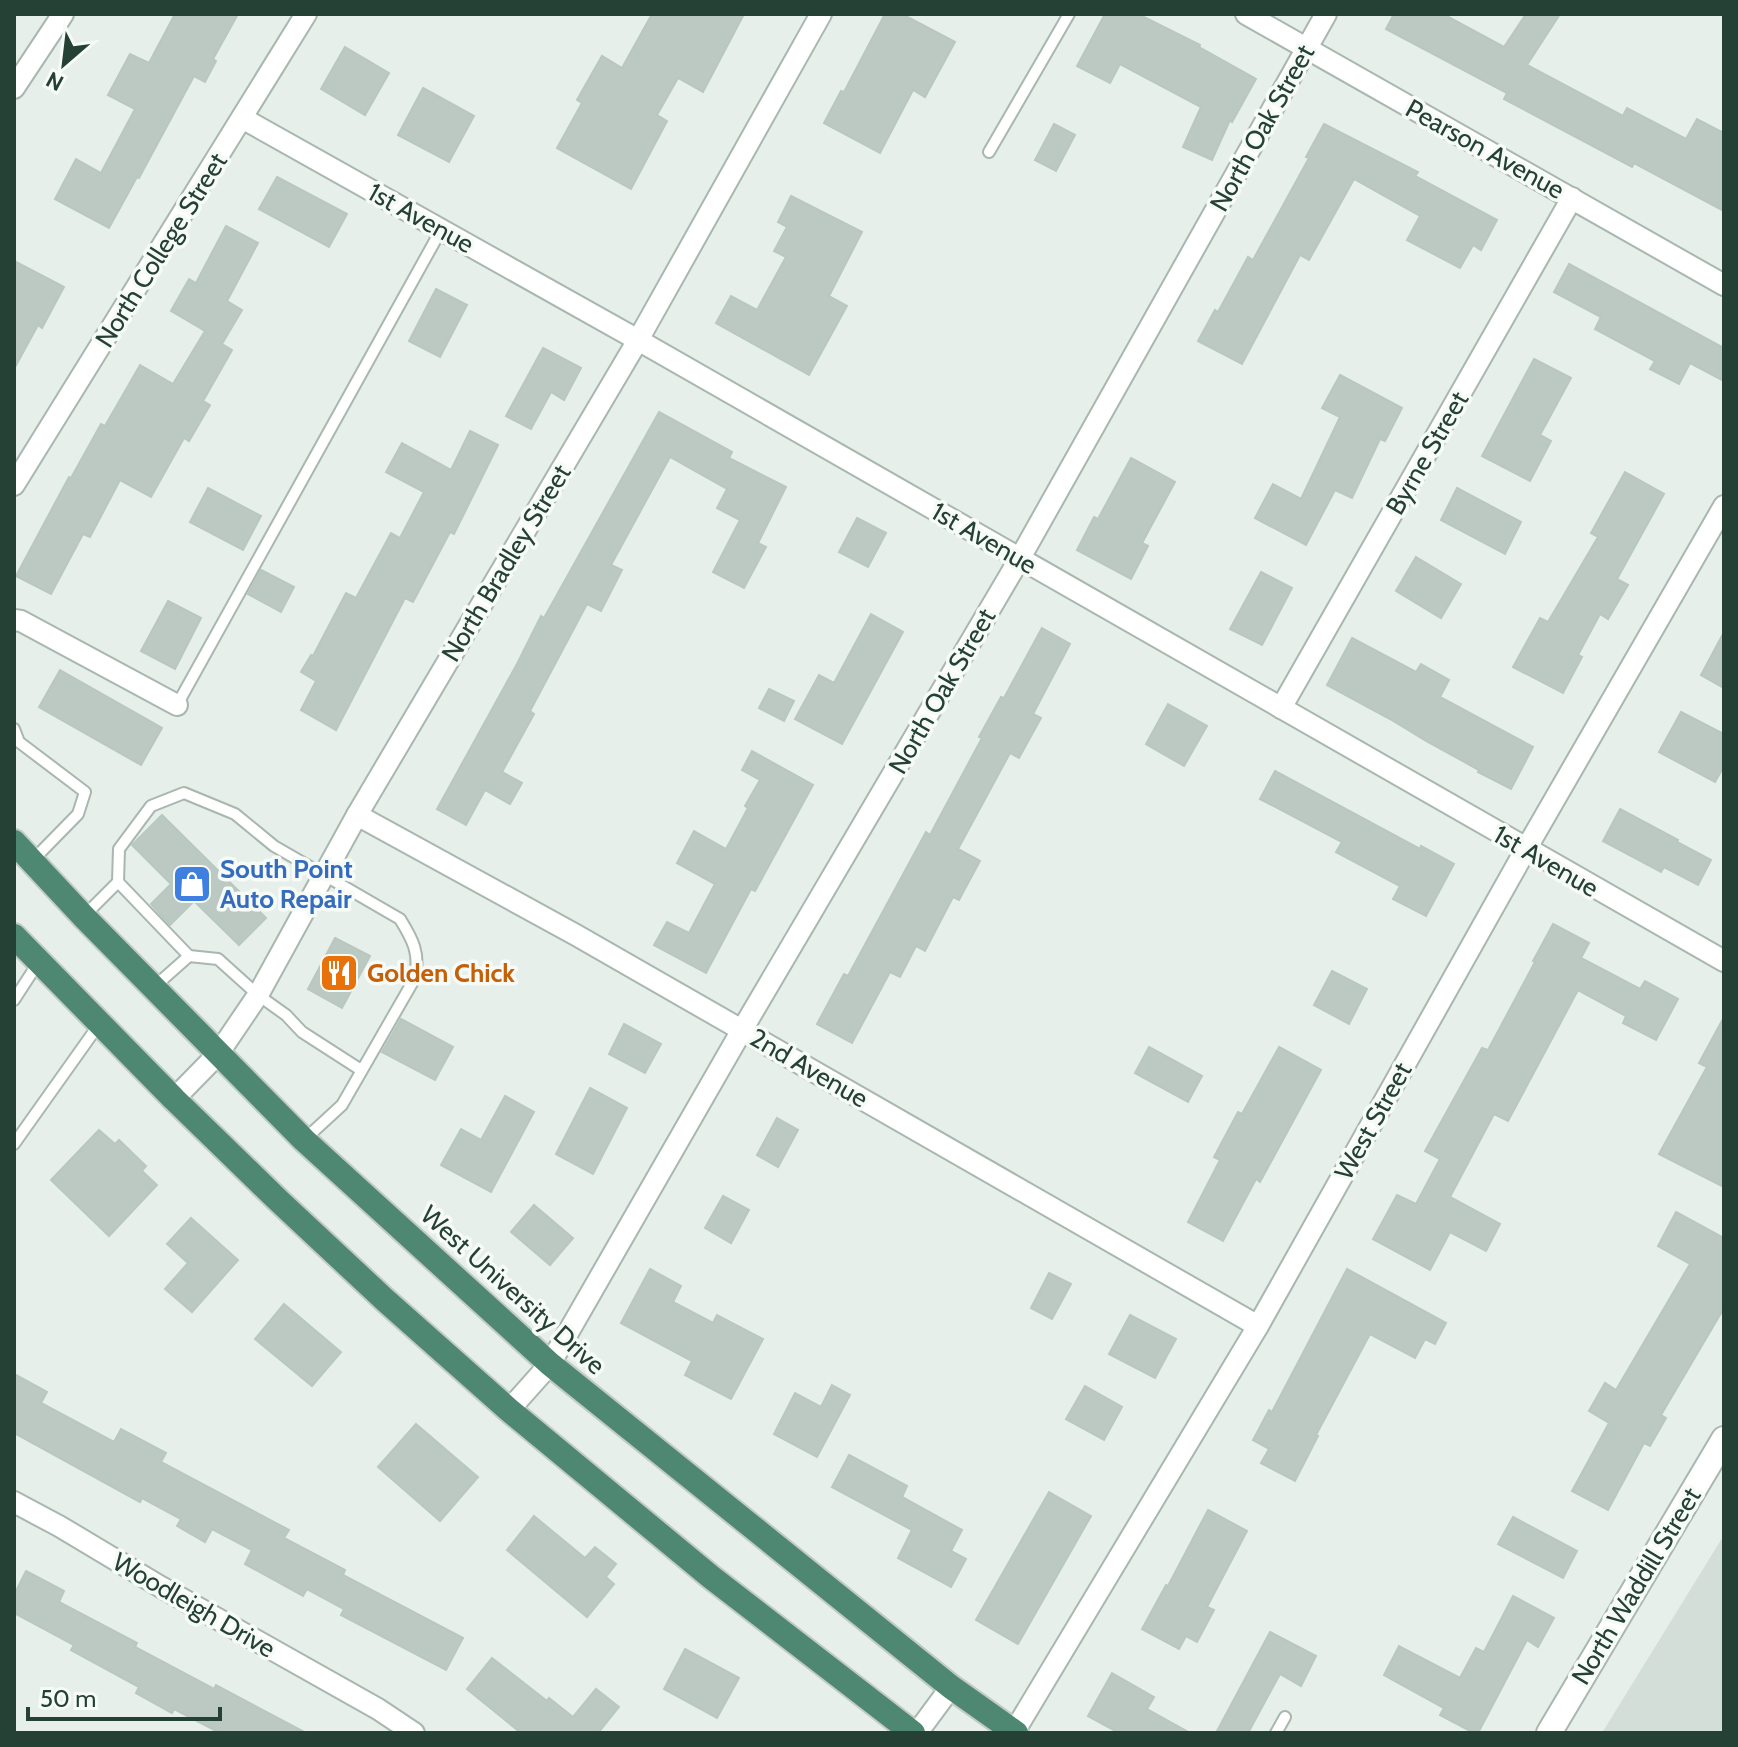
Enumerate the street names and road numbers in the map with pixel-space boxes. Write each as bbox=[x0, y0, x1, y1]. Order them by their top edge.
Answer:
street label: North Oak Street bbox=[1203, 39, 1321, 217]
street label: Pearson Avenue bbox=[1400, 92, 1570, 206]
street label: North College Street bbox=[88, 147, 234, 353]
street label: 1st Avenue bbox=[362, 176, 480, 260]
street label: Byrne Street bbox=[1379, 386, 1475, 520]
street label: North Bradley Street bbox=[434, 458, 578, 667]
street label: 1st Avenue bbox=[926, 495, 1042, 581]
street label: North Oak Street bbox=[882, 602, 1002, 779]
street label: 1st Avenue bbox=[1488, 818, 1604, 904]
street label: 2nd Avenue bbox=[744, 1021, 874, 1115]
street label: West Street bbox=[1328, 1057, 1418, 1185]
street label: West University Drive bbox=[414, 1199, 612, 1381]
street label: North Waddill Street bbox=[1564, 1481, 1708, 1690]
street label: Woodleigh Drive bbox=[107, 1545, 281, 1665]

